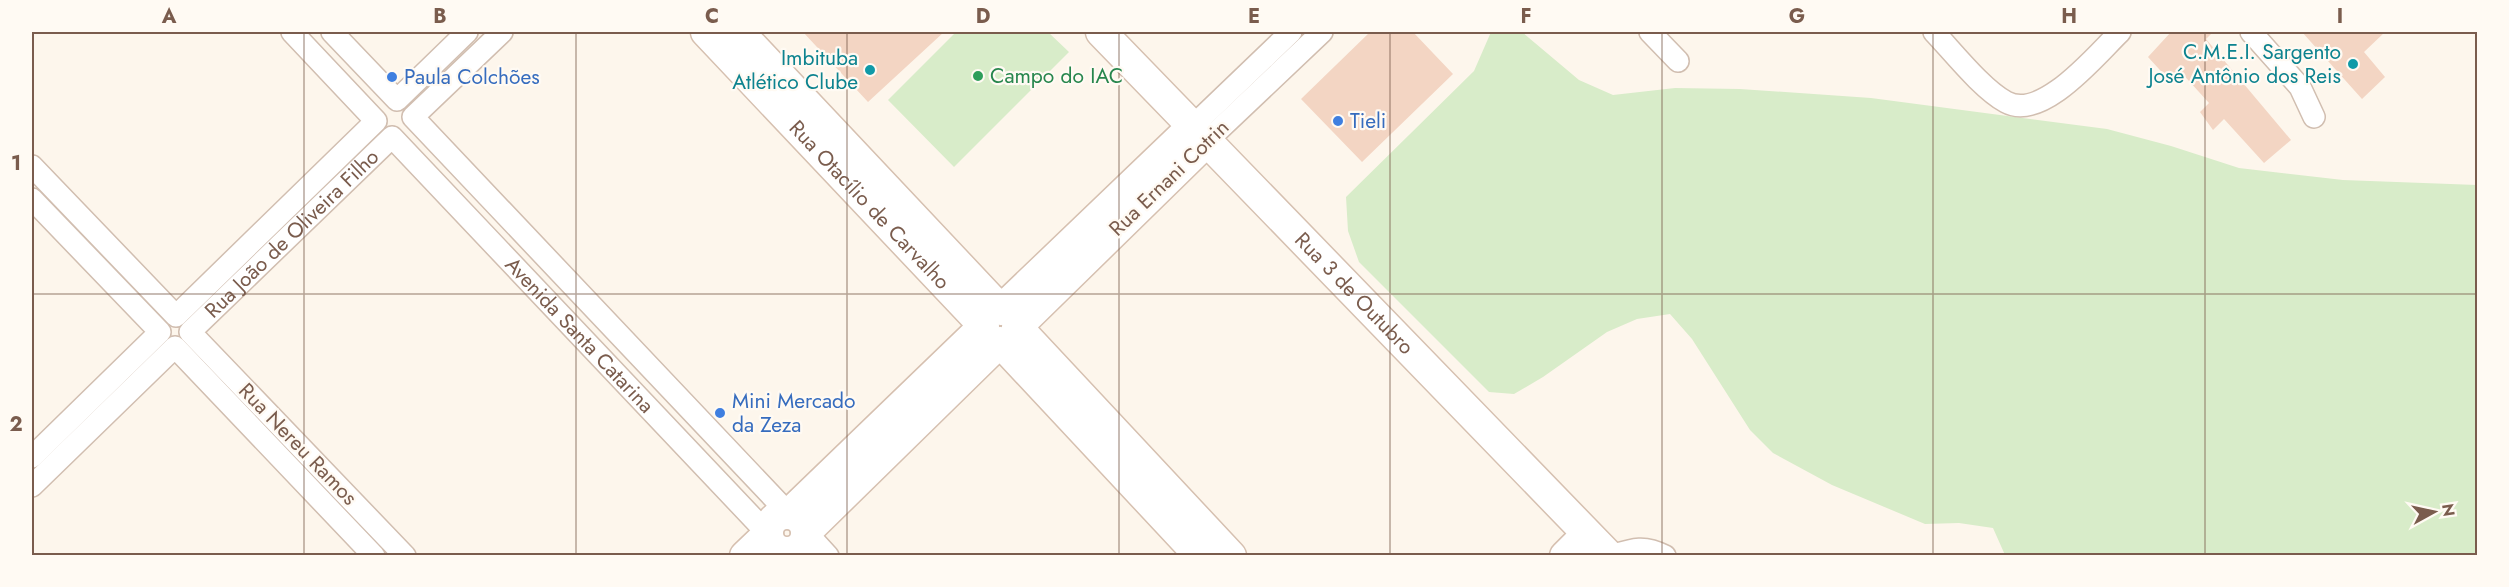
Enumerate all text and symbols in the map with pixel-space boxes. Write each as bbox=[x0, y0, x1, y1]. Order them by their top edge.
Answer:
text: A bbox=[161, 2, 177, 31]
text: B bbox=[433, 2, 447, 31]
text: C bbox=[705, 2, 719, 31]
text: D bbox=[976, 2, 990, 31]
text: E bbox=[1248, 2, 1260, 31]
text: F bbox=[1520, 2, 1532, 31]
text: G bbox=[1789, 2, 1805, 31]
text: H bbox=[2061, 2, 2077, 31]
text: I bbox=[2337, 2, 2343, 31]
place label: C.M.E.I. Sargento José Antônio dos Reis bbox=[2146, 37, 2341, 91]
place label: Imbituba Atlético Clube bbox=[732, 43, 858, 97]
marker: C.M.E.I. Sargento José Antônio dos Reis bbox=[2346, 57, 2360, 71]
place label: Campo do IAC bbox=[990, 61, 1123, 91]
place label: Paula Colchões bbox=[404, 62, 540, 92]
marker: Imbituba Atlético Clube bbox=[863, 63, 877, 77]
marker: Campo do IAC bbox=[971, 69, 985, 83]
marker: Paula Colchões bbox=[385, 70, 399, 84]
place label: Tieli bbox=[1350, 106, 1386, 136]
street label: Rua Ernani Cotrin bbox=[1102, 113, 1236, 243]
street label: Rua Otacílio de Carvalho bbox=[782, 114, 957, 296]
marker: Tieli bbox=[1331, 114, 1345, 128]
street label: Rua João de Oliveira Filho bbox=[198, 142, 386, 325]
text: 1 bbox=[11, 149, 21, 178]
street label: Rua 3 de Outubro bbox=[1288, 225, 1421, 361]
street label: Avenida Santa Catarina bbox=[498, 250, 661, 420]
street label: Rua Nereu Ramos bbox=[232, 376, 364, 512]
place label: Mini Mercado da Zeza bbox=[732, 386, 856, 440]
marker: Mini Mercado da Zeza bbox=[713, 406, 727, 420]
text: 2 bbox=[9, 410, 23, 439]
north arrow bbox=[2404, 482, 2464, 542]
text: N bbox=[2436, 502, 2461, 518]

